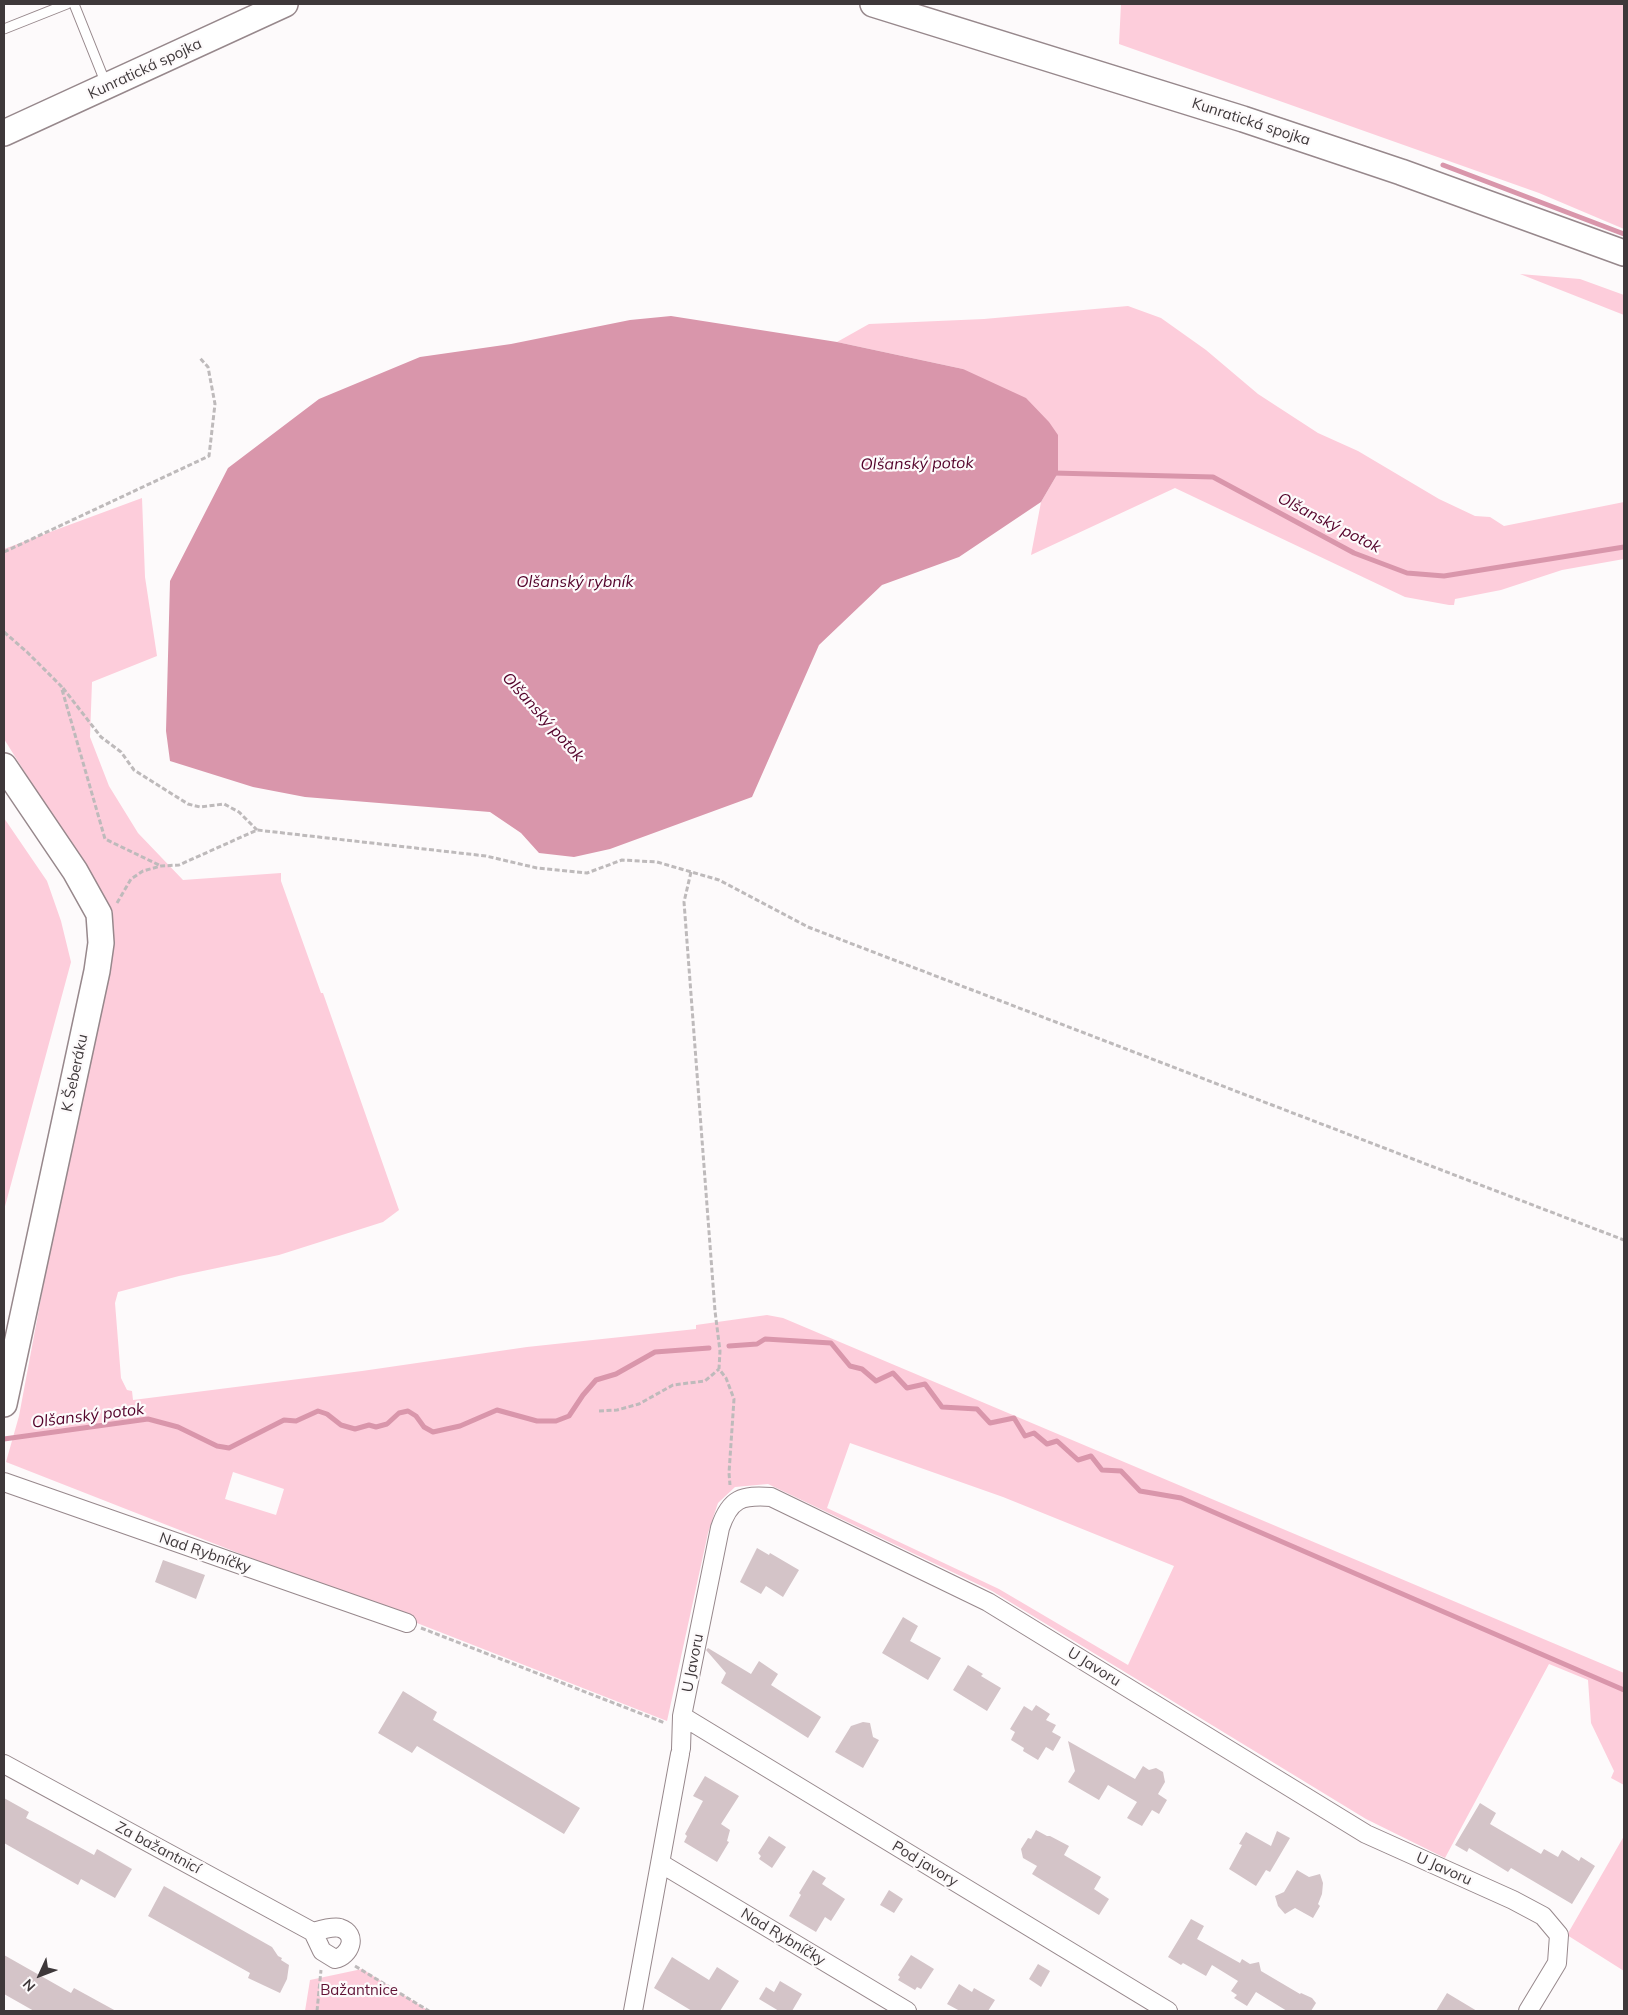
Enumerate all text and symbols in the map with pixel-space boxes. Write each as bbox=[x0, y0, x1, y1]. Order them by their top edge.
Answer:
street label: Kunratická spojka bbox=[85, 35, 205, 103]
street label: Kunratická spojka bbox=[1190, 94, 1312, 150]
water label: Olšanský potok bbox=[860, 453, 974, 475]
water label: Olšanský potok bbox=[1274, 489, 1384, 557]
water label: Olšanský rybník bbox=[516, 572, 634, 592]
water label: Olšanský potok bbox=[498, 669, 588, 765]
street label: K Šeberáku bbox=[58, 1033, 92, 1113]
water label: Olšanský potok bbox=[31, 1400, 145, 1432]
street label: Nad Rybníčky bbox=[157, 1529, 253, 1577]
street label: U Javoru bbox=[679, 1632, 707, 1694]
street label: U Javoru bbox=[1064, 1644, 1124, 1690]
street label: Za bažantnicí bbox=[112, 1818, 204, 1878]
street label: Pod javory bbox=[889, 1837, 961, 1891]
street label: U Javoru bbox=[1413, 1849, 1475, 1889]
street label: Nad Rybníčky bbox=[737, 1905, 829, 1969]
north arrow bbox=[15, 1950, 65, 2000]
text: N bbox=[19, 1975, 39, 1995]
park label: Bažantnice bbox=[320, 1981, 398, 1999]

